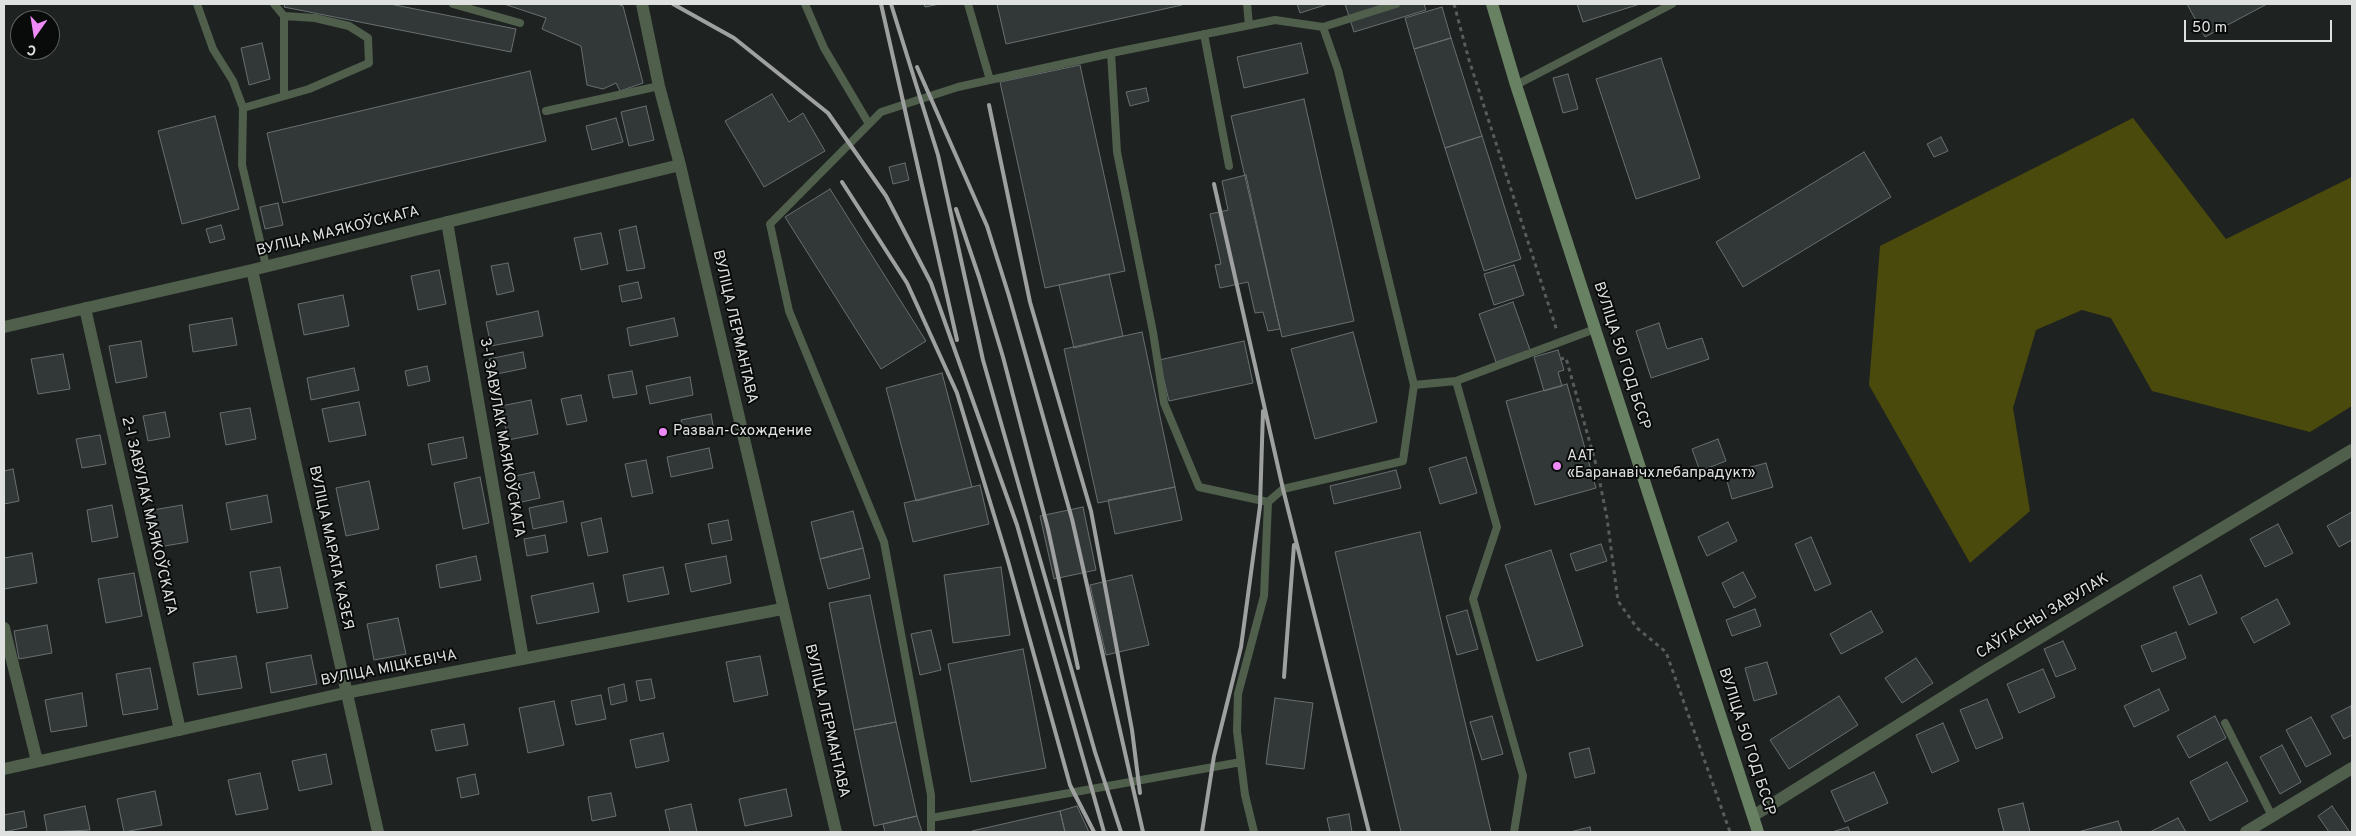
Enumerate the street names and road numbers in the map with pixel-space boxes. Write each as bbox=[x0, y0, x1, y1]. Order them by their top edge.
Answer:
street label: ВУЛІЦА МАЯКОЎСКАГА bbox=[255, 203, 421, 261]
street label: ВУЛІЦА ЛЕРМАНТАВА bbox=[708, 249, 760, 405]
street label: ВУЛІЦА 50 ГОД БССР bbox=[1589, 280, 1653, 432]
street label: 3-І ЗАВУЛАК МАЯКОЎСКАГА bbox=[475, 337, 527, 539]
street label: 2-І ЗАВУЛАК МАЯКОЎСКАГА bbox=[116, 415, 180, 617]
street label: ВУЛІЦА МАРАТА КАЗЕЯ bbox=[304, 464, 356, 632]
street label: САЎГАСНЫ ЗАВУЛАК bbox=[1974, 570, 2112, 664]
street label: ВУЛІЦА ЛЕРМАНТАВА bbox=[800, 643, 852, 799]
street label: ВУЛІЦА МІЦКЕВІЧА bbox=[319, 647, 459, 691]
street label: ВУЛІЦА 50 ГОД БССР bbox=[1714, 666, 1778, 818]

